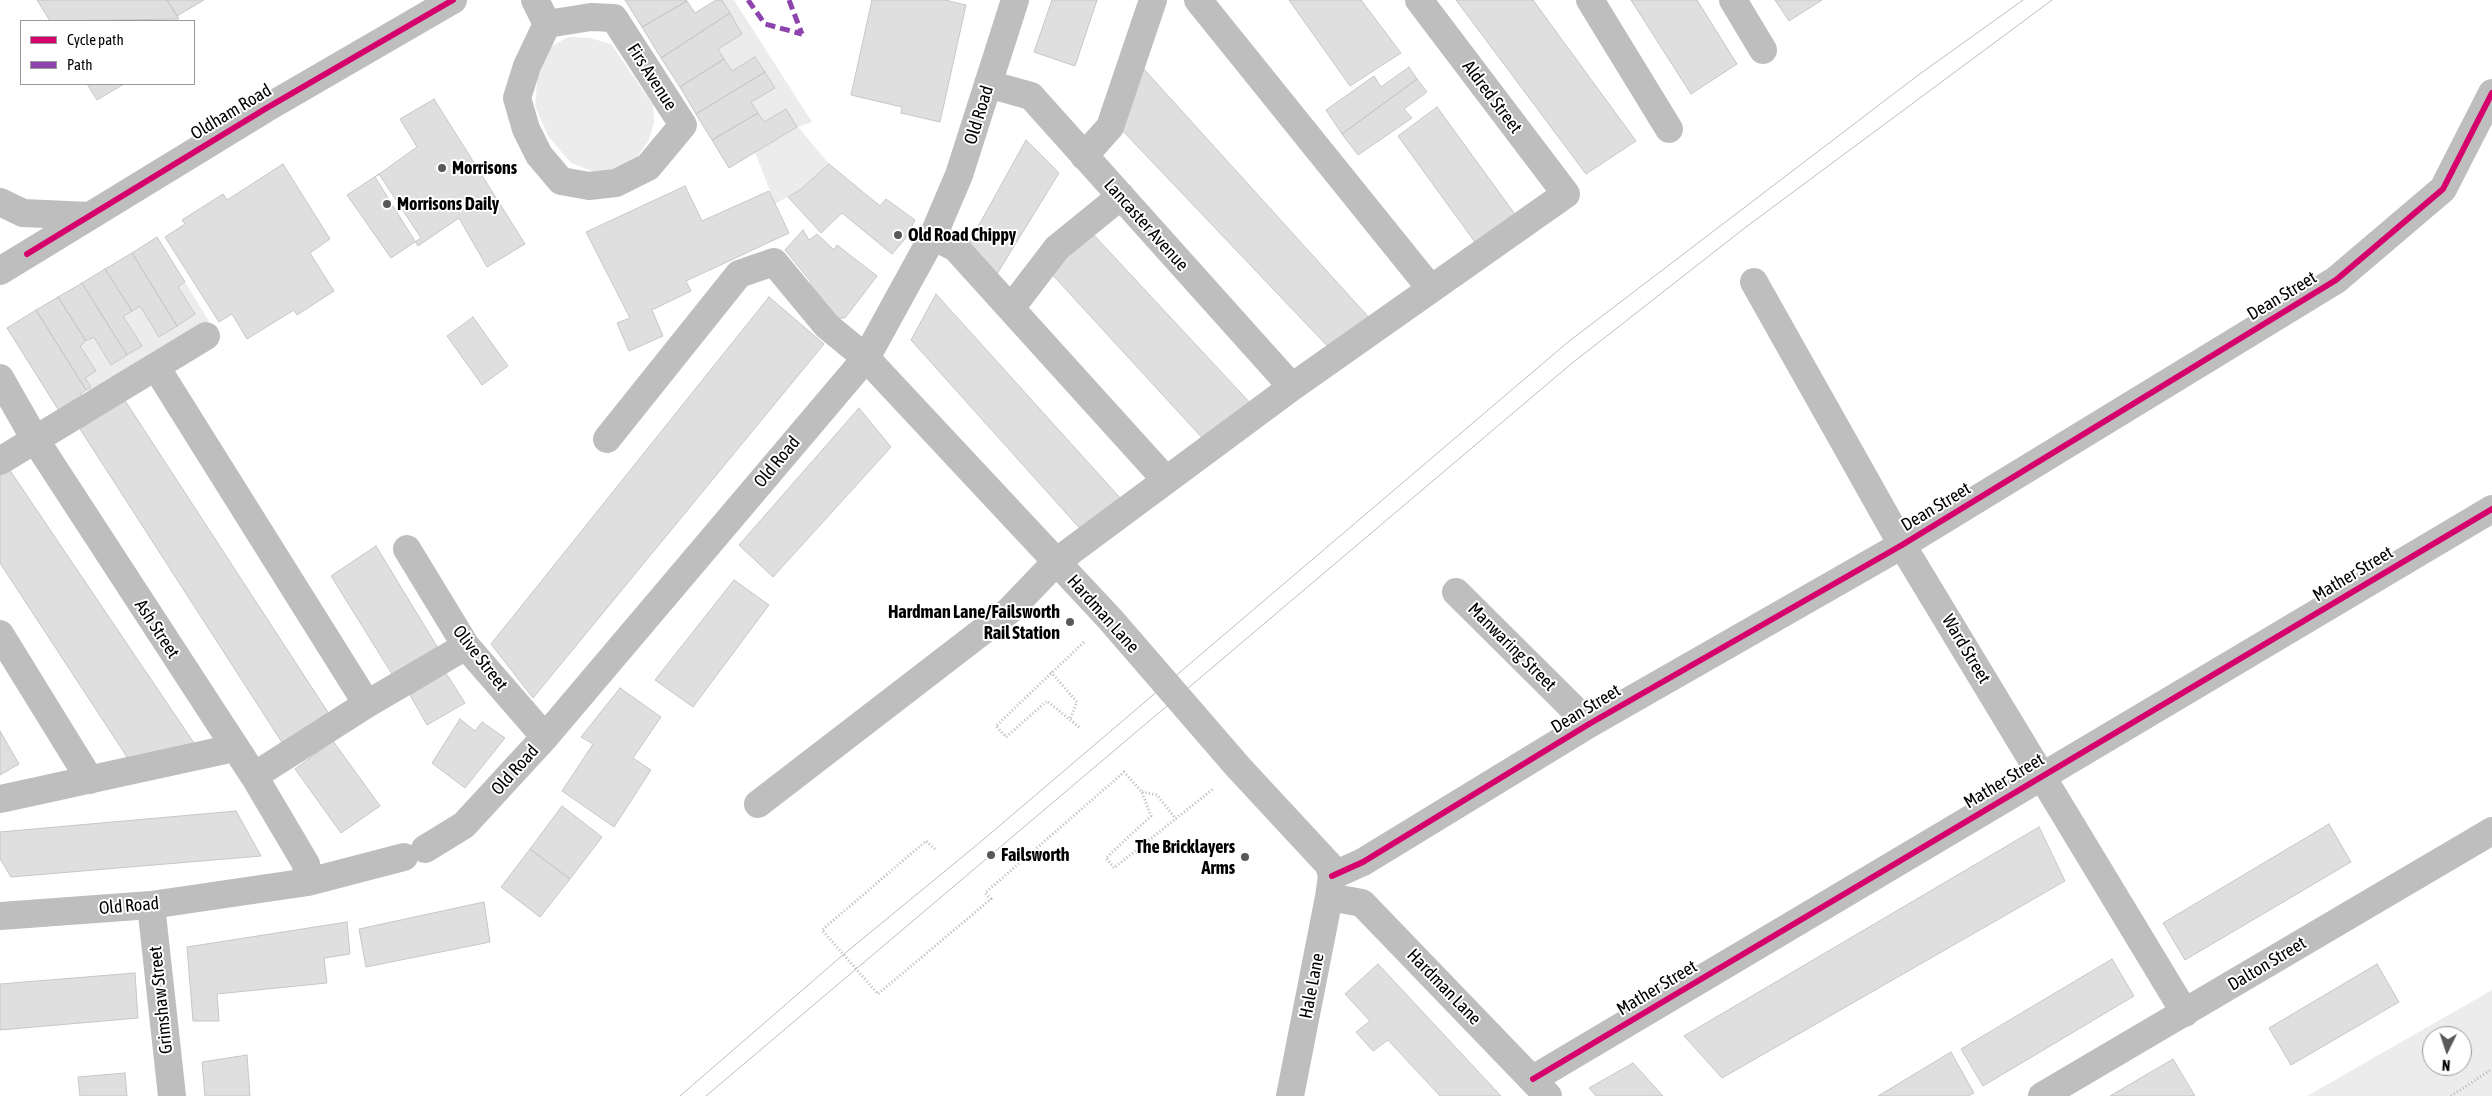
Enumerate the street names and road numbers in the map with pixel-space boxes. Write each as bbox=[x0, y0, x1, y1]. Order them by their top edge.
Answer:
street label: Firs Avenue bbox=[622, 40, 682, 114]
street label: Aldred Street bbox=[1458, 56, 1526, 138]
street label: Oldham Road bbox=[187, 79, 275, 145]
street label: Old Road bbox=[960, 83, 998, 147]
street label: Lancaster Avenue bbox=[1099, 175, 1193, 275]
street label: Dean Street bbox=[2243, 267, 2321, 325]
street label: Old Road bbox=[749, 432, 805, 492]
street label: Dean Street bbox=[1897, 478, 1975, 536]
street label: Mather Street bbox=[2309, 542, 2397, 606]
street label: Hardman Lane bbox=[1062, 571, 1144, 657]
street label: Ash Street bbox=[130, 595, 184, 663]
street label: Manwaring Street bbox=[1463, 598, 1561, 696]
street label: Ward Street bbox=[1937, 611, 1995, 687]
street label: Olive Street bbox=[448, 621, 512, 695]
street label: Dean Street bbox=[1547, 680, 1625, 738]
street label: Old Road bbox=[487, 740, 543, 800]
street label: Mather Street bbox=[1960, 749, 2048, 813]
street label: Old Road bbox=[98, 893, 160, 919]
street label: Dalton Street bbox=[2224, 932, 2310, 996]
street label: Hardman Lane bbox=[1402, 944, 1486, 1030]
street label: Grimshaw Street bbox=[145, 945, 177, 1055]
street label: Hale Lane bbox=[1295, 951, 1329, 1021]
street label: Mather Street bbox=[1613, 956, 1701, 1020]

